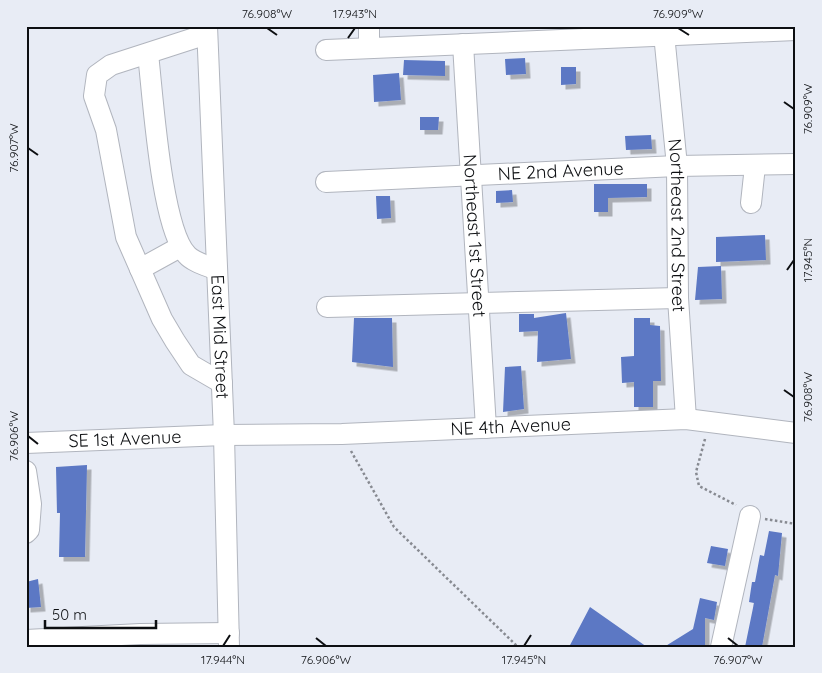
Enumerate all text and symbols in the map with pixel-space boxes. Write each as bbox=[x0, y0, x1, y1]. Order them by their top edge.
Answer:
text: 76.908°W bbox=[242, 6, 293, 21]
text: 17.943°N bbox=[333, 6, 377, 21]
text: 76.909°W bbox=[653, 6, 704, 21]
text: 76.909°W bbox=[800, 83, 815, 134]
text: 76.907°W bbox=[6, 123, 21, 173]
street label: Northeast 2nd Street bbox=[663, 138, 691, 313]
street label: Northeast 1st Street bbox=[459, 153, 491, 318]
street label: NE 2nd Avenue bbox=[497, 156, 624, 185]
text: 17.945°N bbox=[800, 238, 815, 282]
street label: East Mid Street bbox=[206, 274, 234, 399]
text: 76.908°W bbox=[800, 371, 815, 422]
text: 76.906°W bbox=[6, 410, 21, 461]
street label: NE 4th Avenue bbox=[450, 412, 571, 440]
street label: SE 1st Avenue bbox=[68, 425, 182, 452]
scale bar bbox=[45, 598, 156, 630]
text: 50 m bbox=[52, 605, 87, 624]
text: 17.944°N bbox=[201, 652, 245, 667]
text: 76.906°W bbox=[301, 652, 352, 667]
text: 17.945°N bbox=[502, 652, 546, 667]
text: 76.907°W bbox=[713, 652, 763, 667]

